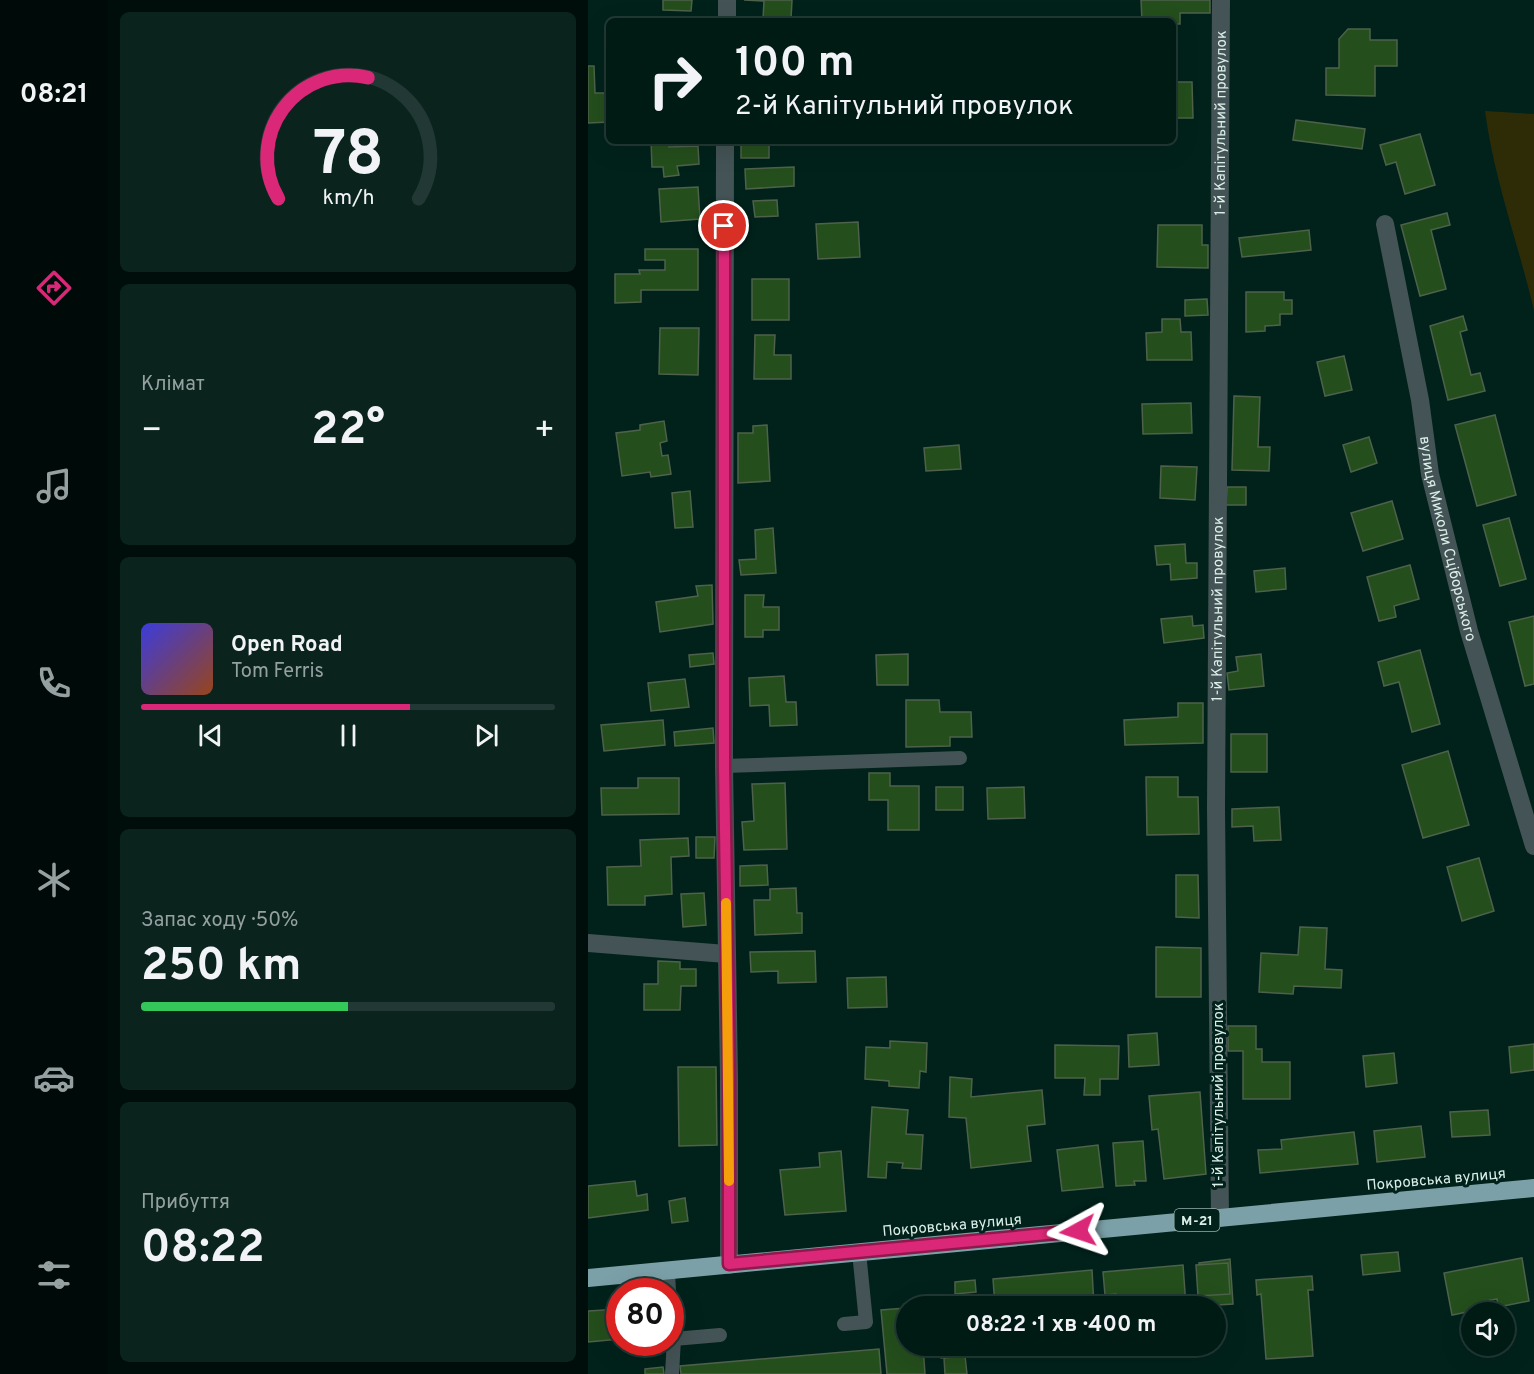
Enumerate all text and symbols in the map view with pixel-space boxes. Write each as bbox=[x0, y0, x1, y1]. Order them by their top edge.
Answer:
street label: 1-й Капітульний провулок bbox=[1212, 30, 1232, 216]
text: 100 m bbox=[735, 38, 854, 91]
icon: right bbox=[636, 42, 714, 120]
text: 08:21 bbox=[20, 78, 88, 112]
text: 2-й Капітульний провулок bbox=[735, 90, 1074, 124]
text: 78 bbox=[313, 118, 383, 197]
text: km/h bbox=[322, 186, 374, 213]
pin bbox=[698, 200, 749, 251]
icon: arrive bbox=[707, 209, 740, 242]
icon: directions bbox=[33, 267, 75, 309]
text: Клімат bbox=[141, 372, 205, 398]
text: 22° bbox=[311, 403, 385, 460]
text: − bbox=[141, 411, 162, 453]
text: + bbox=[534, 411, 555, 453]
street label: вулиця Миколи Сціборського bbox=[1414, 435, 1480, 644]
icon: music bbox=[33, 465, 75, 507]
street label: 1-й Капітульний провулок bbox=[1209, 516, 1229, 702]
text: Open Road bbox=[231, 632, 343, 659]
text: Tom Ferris bbox=[231, 659, 324, 685]
icon: phone bbox=[33, 662, 75, 704]
icon: previous bbox=[194, 719, 227, 752]
icon: pause bbox=[332, 719, 365, 752]
icon: next bbox=[470, 719, 503, 752]
icon: climate bbox=[33, 859, 75, 901]
text: Запас ходу · 50% bbox=[141, 908, 298, 934]
text: 250 km bbox=[141, 939, 301, 996]
street label: 1-й Капітульний провулок bbox=[1210, 1002, 1229, 1188]
icon: car bbox=[33, 1057, 75, 1099]
street label: Покровська вулиця bbox=[1366, 1165, 1507, 1196]
text: Прибуття bbox=[141, 1190, 230, 1216]
position arrow bbox=[1046, 1199, 1110, 1263]
road number: М-21 bbox=[1174, 1209, 1220, 1231]
street label: Покровська вулиця bbox=[882, 1211, 1023, 1242]
text: 08:22 bbox=[141, 1221, 265, 1278]
icon: filters bbox=[33, 1254, 75, 1296]
speed limit sign: 80 bbox=[606, 1278, 684, 1356]
map controls bbox=[1461, 1302, 1515, 1356]
button: sound bbox=[1461, 1302, 1515, 1356]
text: 08:22 · 1 хв · 400 m bbox=[966, 1312, 1156, 1339]

